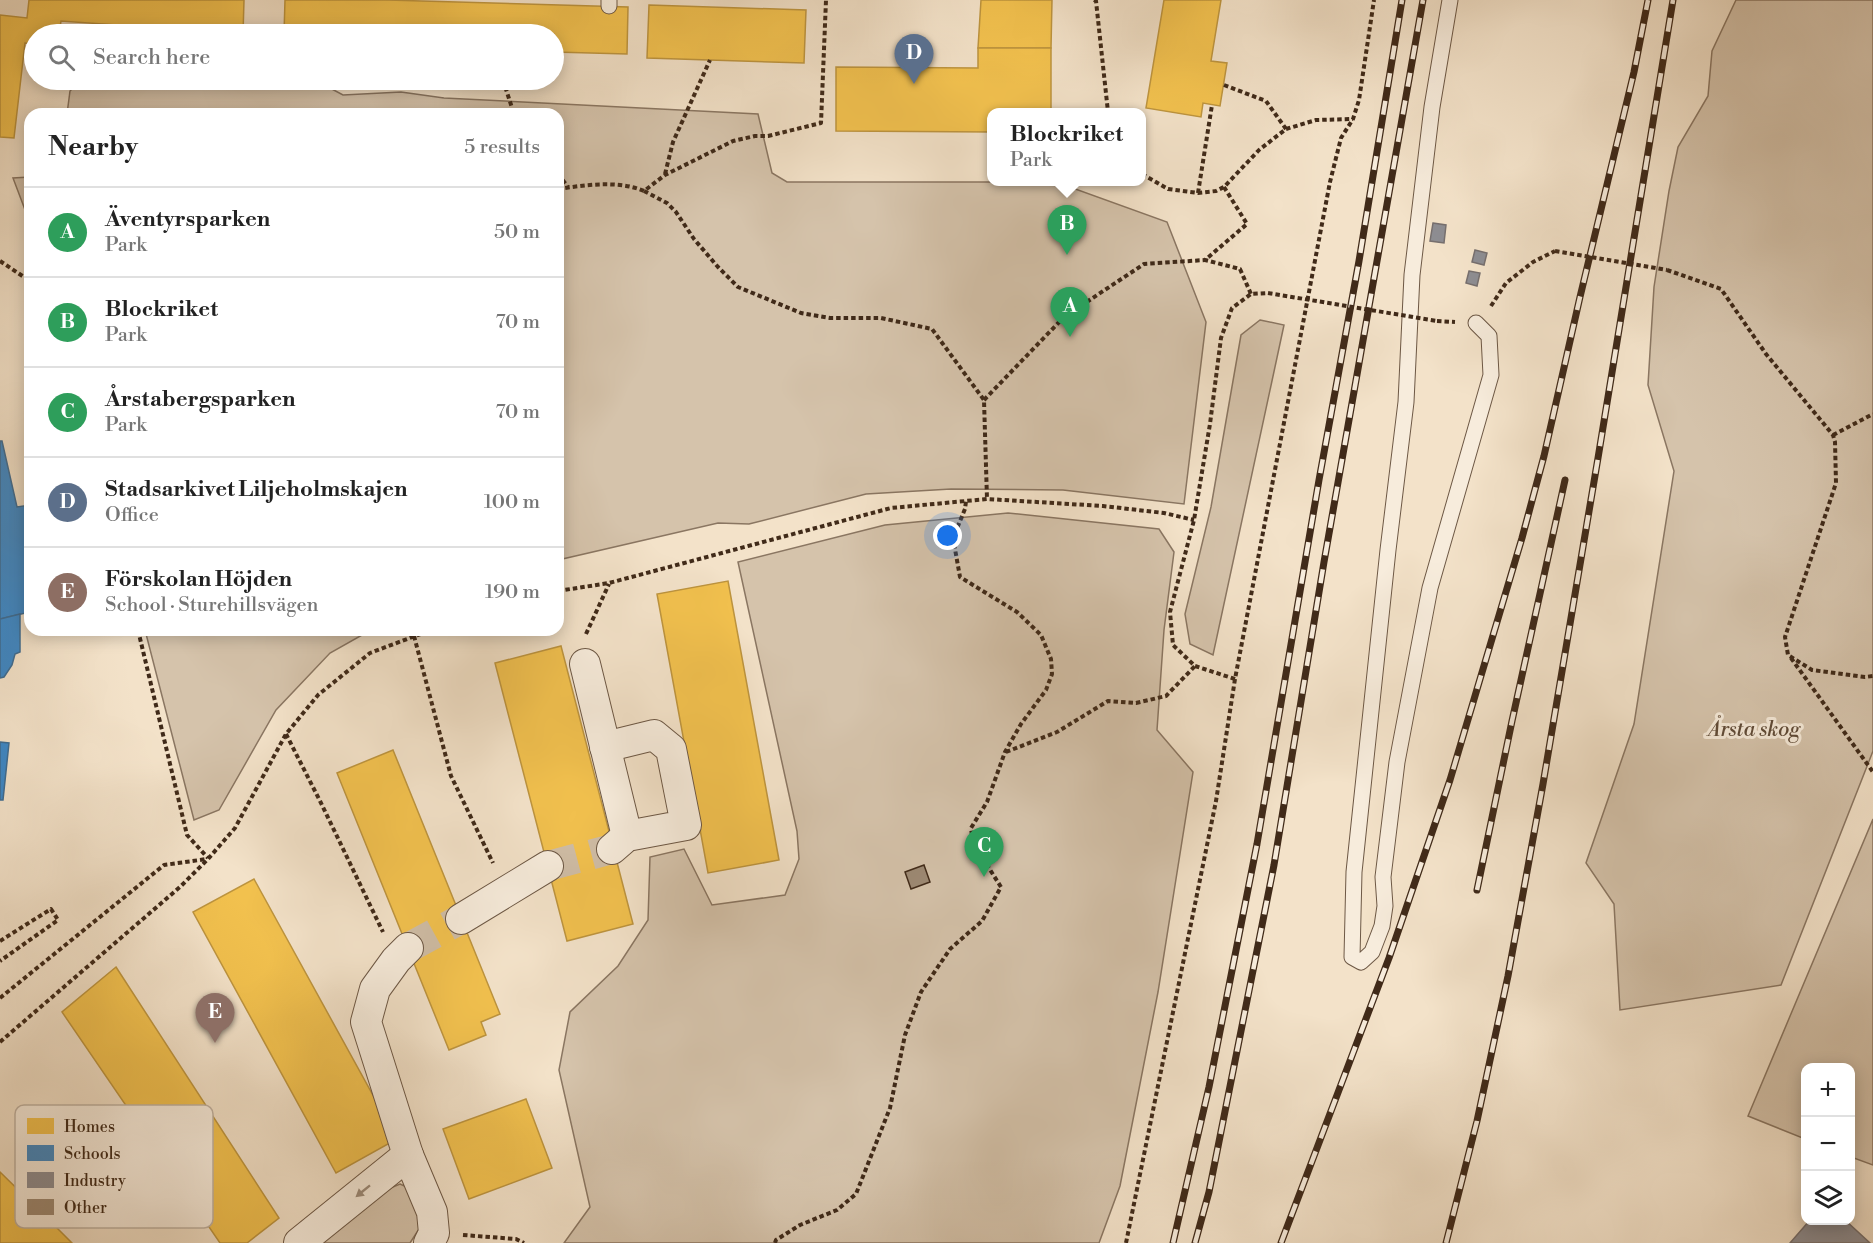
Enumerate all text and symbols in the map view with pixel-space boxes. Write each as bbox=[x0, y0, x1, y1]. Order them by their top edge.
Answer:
search box bbox=[24, 24, 564, 90]
pin: D bbox=[894, 34, 934, 84]
icon: search bbox=[45, 41, 78, 74]
text: Search here bbox=[93, 44, 210, 71]
popup bbox=[987, 108, 1146, 186]
text: Blockriket bbox=[1010, 121, 1123, 148]
text: Nearby bbox=[48, 131, 138, 163]
text: 5 results bbox=[464, 135, 540, 160]
text: Park bbox=[1010, 148, 1052, 173]
text: Äventyrsparken bbox=[105, 206, 270, 233]
pin: B bbox=[1048, 206, 1086, 255]
text: A bbox=[60, 220, 75, 245]
text: 50 m bbox=[494, 220, 540, 245]
text: Park bbox=[105, 233, 147, 258]
pin: A bbox=[1050, 288, 1090, 337]
text: Blockriket bbox=[105, 296, 218, 323]
text: B bbox=[60, 310, 75, 335]
text: 70 m bbox=[496, 310, 540, 335]
text: Park bbox=[105, 323, 147, 348]
text: Årstabergsparken bbox=[105, 386, 296, 413]
text: C bbox=[60, 400, 75, 425]
text: 70 m bbox=[496, 400, 540, 425]
text: Park bbox=[105, 413, 147, 438]
text: Stadsarkivet Liljeholmskajen bbox=[105, 476, 408, 503]
text: D bbox=[60, 490, 75, 515]
text: 100 m bbox=[484, 490, 540, 515]
text: Office bbox=[105, 503, 159, 528]
your location bbox=[933, 521, 962, 550]
text: Förskolan Höjden bbox=[105, 566, 292, 593]
text: E bbox=[61, 580, 74, 605]
text: 190 m bbox=[485, 580, 540, 605]
text: School · Sturehillsvägen bbox=[105, 593, 319, 618]
park label: Årsta skog bbox=[1706, 715, 1801, 743]
pin: C bbox=[964, 828, 1004, 877]
pin: E bbox=[196, 994, 234, 1043]
map controls bbox=[1801, 1063, 1855, 1225]
button: + bbox=[1801, 1063, 1855, 1117]
legend bbox=[15, 1105, 213, 1228]
text: Homes bbox=[64, 1117, 115, 1137]
button: − bbox=[1801, 1117, 1855, 1171]
text: Schools bbox=[64, 1144, 120, 1164]
text: Industry bbox=[64, 1171, 126, 1191]
button: layers bbox=[1801, 1171, 1855, 1225]
one-way arrow bbox=[355, 1185, 371, 1198]
text: Other bbox=[64, 1198, 107, 1218]

